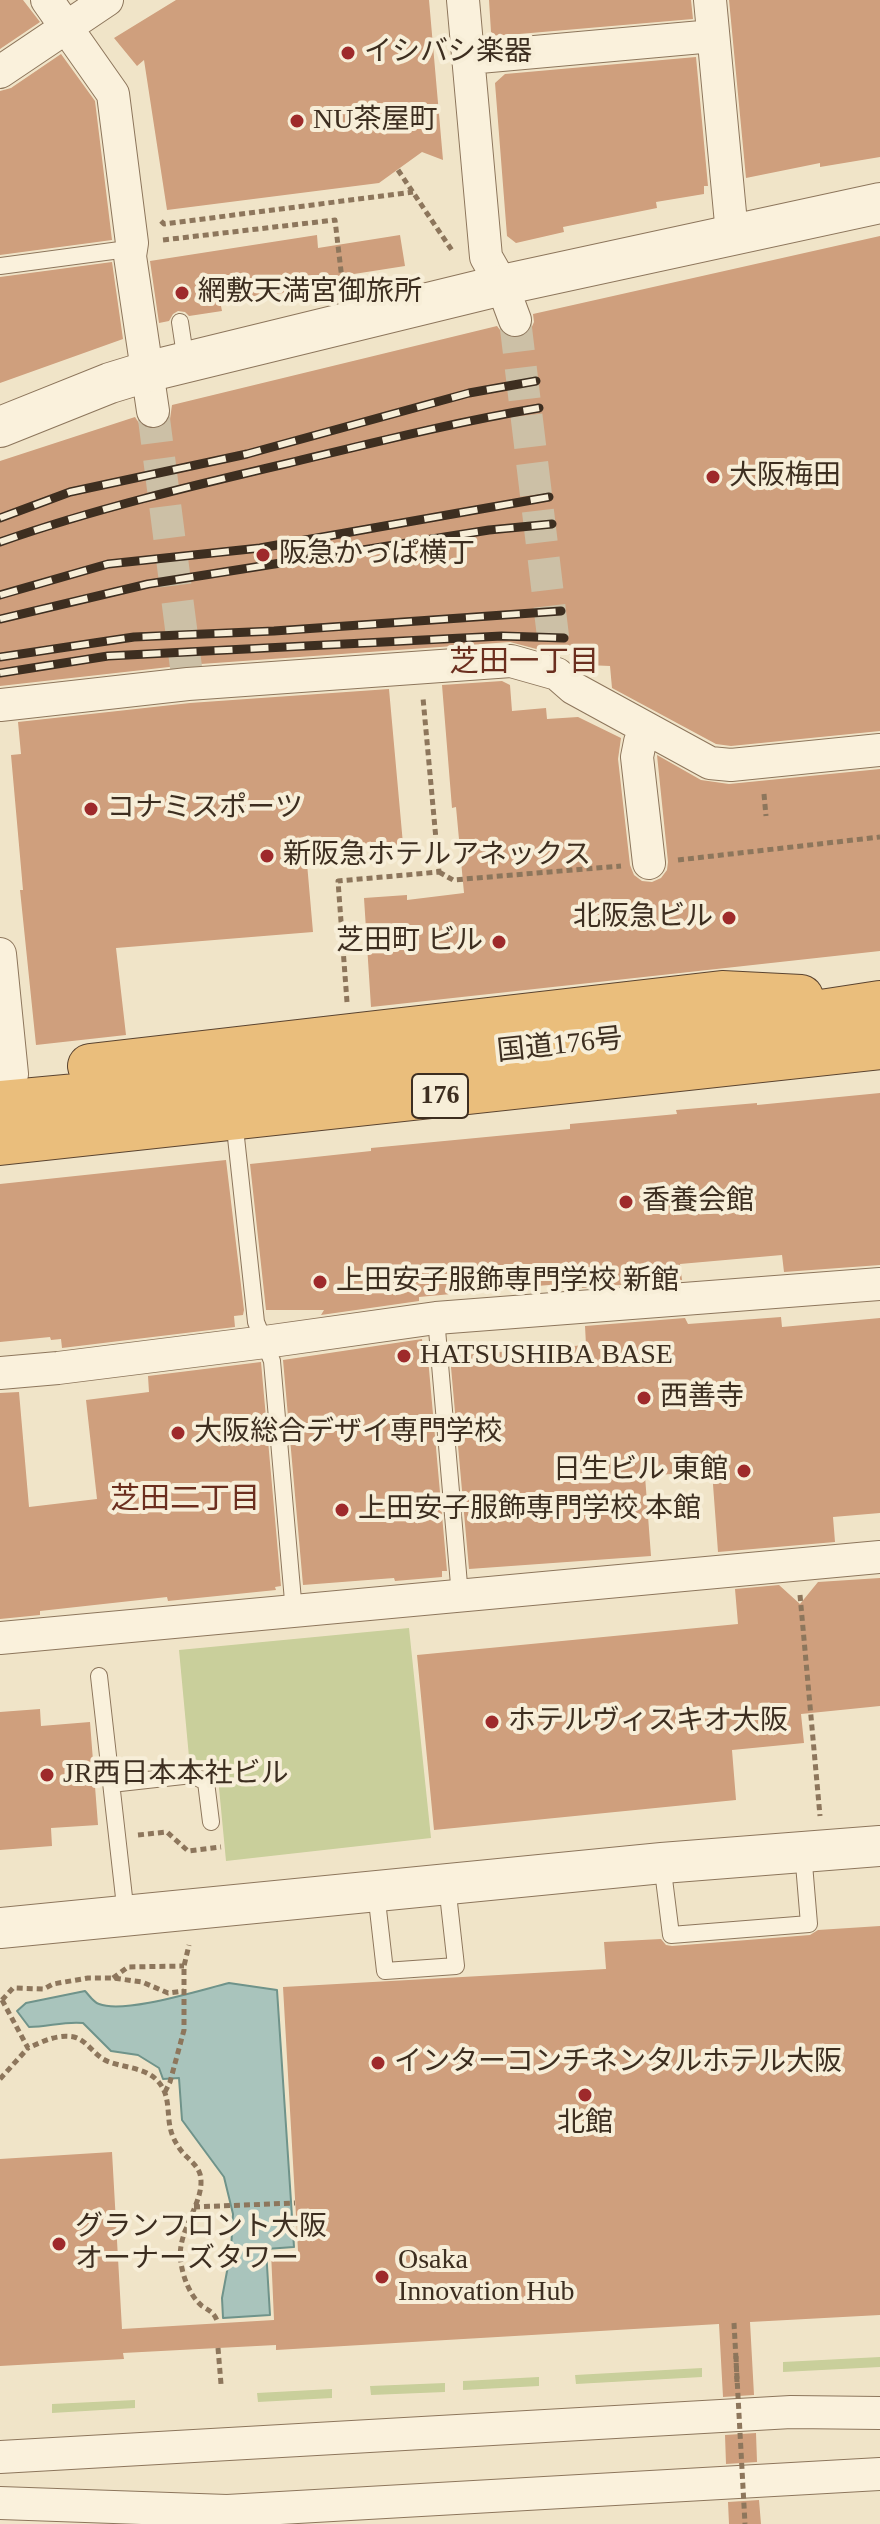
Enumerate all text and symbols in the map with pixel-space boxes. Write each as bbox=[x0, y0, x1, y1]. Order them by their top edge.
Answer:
place label: イシバシ楽器 bbox=[364, 36, 532, 70]
marker: イシバシ楽器 bbox=[339, 44, 357, 62]
place label: NU茶屋町 bbox=[313, 104, 437, 138]
marker: NU茶屋町 bbox=[288, 112, 306, 130]
place label: 網敷天満宮御旅所 bbox=[198, 276, 422, 310]
marker: 網敷天満宮御旅所 bbox=[173, 284, 191, 302]
place label: 大阪梅田 bbox=[729, 460, 841, 494]
marker: 大阪梅田 bbox=[704, 468, 722, 486]
place label: 阪急かっぱ横丁 bbox=[279, 538, 475, 572]
marker: 阪急かっぱ横丁 bbox=[254, 546, 272, 564]
district label: 芝田一丁目 bbox=[449, 645, 599, 681]
place label: コナミスポーツ bbox=[107, 792, 303, 826]
marker: コナミスポーツ bbox=[82, 800, 100, 818]
place label: 新阪急ホテルアネックス bbox=[283, 839, 591, 873]
marker: 新阪急ホテルアネックス bbox=[258, 847, 276, 865]
place label: 北阪急ビル bbox=[573, 901, 713, 935]
marker: 北阪急ビル bbox=[720, 909, 738, 927]
place label: 芝田町 ビル bbox=[336, 925, 483, 959]
marker: 芝田町 ビル bbox=[490, 933, 508, 951]
street label: 国道176号 bbox=[496, 1023, 624, 1069]
road number: 176 bbox=[412, 1074, 468, 1118]
place label: 香養会館 bbox=[642, 1185, 754, 1219]
marker: 香養会館 bbox=[617, 1193, 635, 1211]
place label: 上田安子服飾専門学校 新館 bbox=[336, 1265, 679, 1299]
marker: 上田安子服飾専門学校 新館 bbox=[311, 1273, 329, 1291]
place label: HATSUSHIBA BASE bbox=[420, 1339, 673, 1373]
marker: HATSUSHIBA BASE bbox=[395, 1347, 413, 1365]
place label: 西善寺 bbox=[660, 1381, 744, 1415]
marker: 西善寺 bbox=[635, 1389, 653, 1407]
place label: 大阪総合デザイ専門学校 bbox=[194, 1416, 502, 1450]
marker: 大阪総合デザイ専門学校 bbox=[169, 1424, 187, 1442]
place label: 日生ビル 東館 bbox=[553, 1454, 728, 1488]
marker: 日生ビル 東館 bbox=[735, 1462, 753, 1480]
district label: 芝田二丁目 bbox=[110, 1482, 260, 1518]
place label: 上田安子服飾専門学校 本館 bbox=[358, 1493, 701, 1527]
marker: 上田安子服飾専門学校 本館 bbox=[333, 1501, 351, 1519]
place label: ホテルヴィスキオ大阪 bbox=[508, 1705, 788, 1739]
marker: ホテルヴィスキオ大阪 bbox=[483, 1713, 501, 1731]
place label: JR西日本本社ビル bbox=[63, 1758, 289, 1792]
marker: JR西日本本社ビル bbox=[38, 1766, 56, 1784]
place label: インターコンチネンタルホテル大阪 bbox=[394, 2046, 842, 2080]
marker: インターコンチネンタルホテル大阪 bbox=[369, 2054, 387, 2072]
marker: 北館 bbox=[576, 2086, 594, 2104]
place label: 北館 bbox=[557, 2107, 613, 2141]
place label: グランフロント大阪 オーナーズタワー bbox=[75, 2211, 327, 2277]
marker: グランフロント大阪 オーナーズタワー bbox=[50, 2235, 68, 2253]
place label: Osaka Innovation Hub bbox=[398, 2244, 575, 2310]
marker: Osaka Innovation Hub bbox=[373, 2268, 391, 2286]

